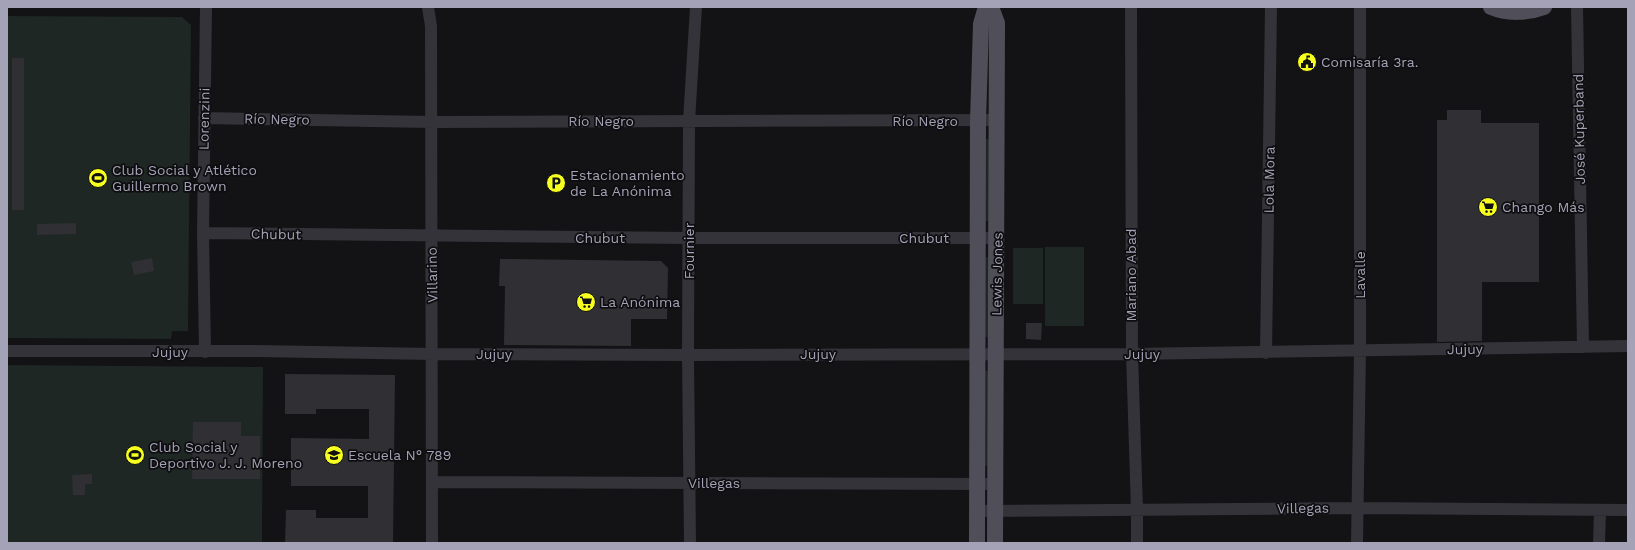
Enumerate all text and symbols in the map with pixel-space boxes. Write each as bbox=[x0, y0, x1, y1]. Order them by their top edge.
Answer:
public building icon: Comisaría 3ra. bbox=[1296, 51, 1318, 73]
place label: Comisaría 3ra. bbox=[1321, 54, 1419, 70]
street label: José Kuperband bbox=[1570, 74, 1588, 184]
street label: Lorenzini bbox=[195, 88, 213, 150]
street label: Río Negro bbox=[244, 110, 310, 128]
street label: Río Negro bbox=[568, 113, 634, 129]
street label: Río Negro bbox=[892, 113, 958, 129]
street label: Lola Mora bbox=[1260, 146, 1278, 214]
place label: Club Social y Atlético Guillermo Brown bbox=[112, 162, 257, 194]
sports icon: Club Social y Atlético Guillermo Brown bbox=[87, 167, 109, 189]
place label: Estacionamiento de La Anónima bbox=[570, 167, 685, 199]
parking icon: Estacionamiento de La Anónima bbox=[545, 172, 567, 194]
supermarket icon: Chango Más bbox=[1477, 196, 1499, 218]
place label: Chango Más bbox=[1502, 199, 1585, 215]
street label: Fournier bbox=[681, 222, 697, 279]
street label: Chubut bbox=[251, 226, 301, 242]
street label: Mariano Abad bbox=[1123, 228, 1139, 322]
street label: Chubut bbox=[575, 230, 625, 246]
street label: Chubut bbox=[899, 230, 949, 246]
street label: Lewis Jones bbox=[988, 232, 1006, 316]
street label: Villarino bbox=[424, 247, 440, 303]
street label: Lavalle bbox=[1352, 251, 1368, 299]
supermarket icon: La Anónima bbox=[575, 291, 597, 313]
place label: La Anónima bbox=[600, 294, 680, 310]
street label: Jujuy bbox=[1447, 341, 1484, 357]
street label: Jujuy bbox=[152, 344, 189, 360]
street label: Jujuy bbox=[476, 346, 513, 362]
street label: Jujuy bbox=[800, 346, 837, 362]
street label: Jujuy bbox=[1124, 346, 1161, 362]
place label: Club Social y Deportivo J. J. Moreno bbox=[149, 439, 302, 471]
sports icon: Club Social y Deportivo J. J. Moreno bbox=[124, 444, 146, 466]
school or university icon: Escuela N° 789 bbox=[323, 444, 345, 466]
place label: Escuela N° 789 bbox=[348, 447, 451, 463]
street label: Villegas bbox=[688, 475, 740, 491]
street label: Villegas bbox=[1277, 500, 1329, 516]

